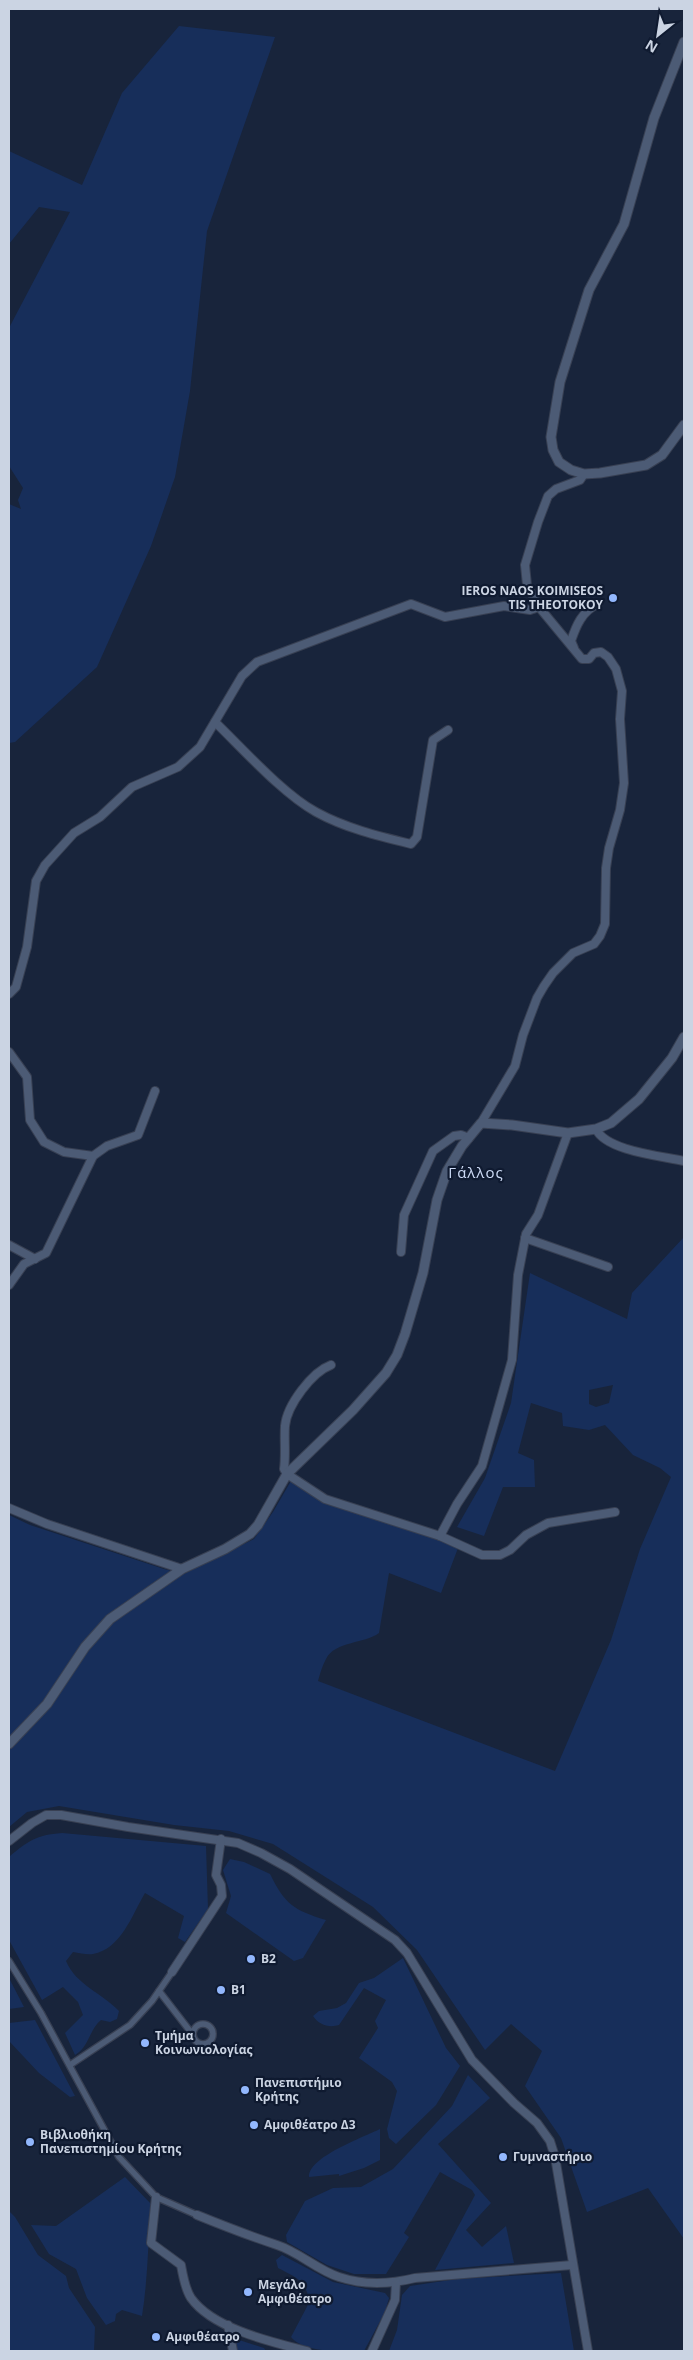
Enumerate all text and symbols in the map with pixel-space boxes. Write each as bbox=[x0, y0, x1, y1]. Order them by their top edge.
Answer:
north arrow bbox=[633, 10, 683, 60]
text: N bbox=[642, 36, 661, 58]
place label: IEROS NAOS KOIMISEOS TIS THEOTOKOY bbox=[462, 582, 604, 613]
marker: IEROS NAOS KOIMISEOS TIS THEOTOKOY bbox=[607, 592, 619, 604]
district label: Γάλλος bbox=[448, 1162, 504, 1182]
place label: Β2 bbox=[261, 1950, 276, 1967]
marker: Β2 bbox=[245, 1953, 257, 1965]
place label: Β1 bbox=[231, 1981, 246, 1998]
marker: Β1 bbox=[215, 1984, 227, 1996]
place label: Τμήμα Κοινωνιολογίας bbox=[155, 2027, 253, 2058]
marker: Τμήμα Κοινωνιολογίας bbox=[139, 2037, 151, 2049]
place label: Πανεπιστήμιο Κρήτης bbox=[255, 2074, 342, 2105]
marker: Πανεπιστήμιο Κρήτης bbox=[239, 2084, 251, 2096]
place label: Αμφιθέατρο Δ3 bbox=[264, 2116, 356, 2133]
marker: Αμφιθέατρο Δ3 bbox=[248, 2119, 260, 2131]
place label: Βιβλιοθήκη Πανεπιστημίου Κρήτης bbox=[40, 2126, 181, 2157]
marker: Βιβλιοθήκη Πανεπιστημίου Κρήτης bbox=[24, 2136, 36, 2148]
place label: Γυμναστήριο bbox=[513, 2148, 592, 2165]
marker: Γυμναστήριο bbox=[497, 2151, 509, 2163]
place label: Μεγάλο Αμφιθέατρο bbox=[258, 2276, 332, 2307]
marker: Μεγάλο Αμφιθέατρο bbox=[242, 2286, 254, 2298]
place label: Αμφιθέατρο bbox=[166, 2328, 240, 2345]
marker: Αμφιθέατρο bbox=[150, 2331, 162, 2343]

